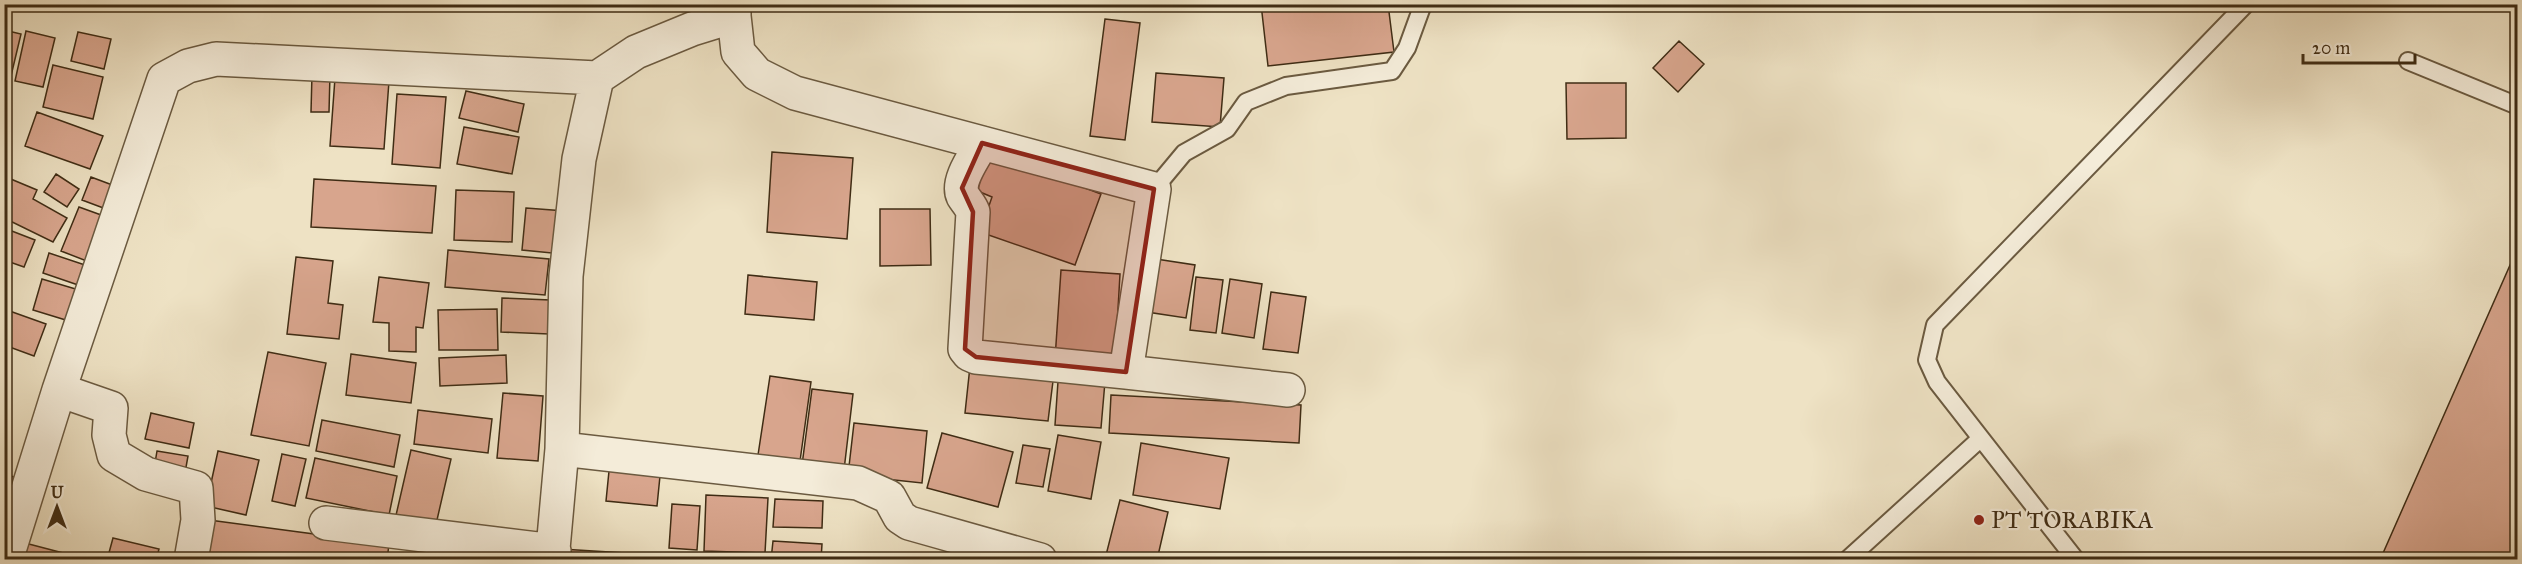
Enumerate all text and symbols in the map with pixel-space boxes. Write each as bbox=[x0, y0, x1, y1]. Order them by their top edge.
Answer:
scale bar bbox=[2303, 27, 2416, 65]
text: 20 m bbox=[2312, 37, 2350, 59]
north arrow bbox=[27, 477, 87, 537]
text: U bbox=[51, 483, 64, 502]
place label: PT TORABIKA bbox=[1991, 505, 2153, 535]
marker: PT TORABIKA bbox=[1972, 513, 1986, 527]

